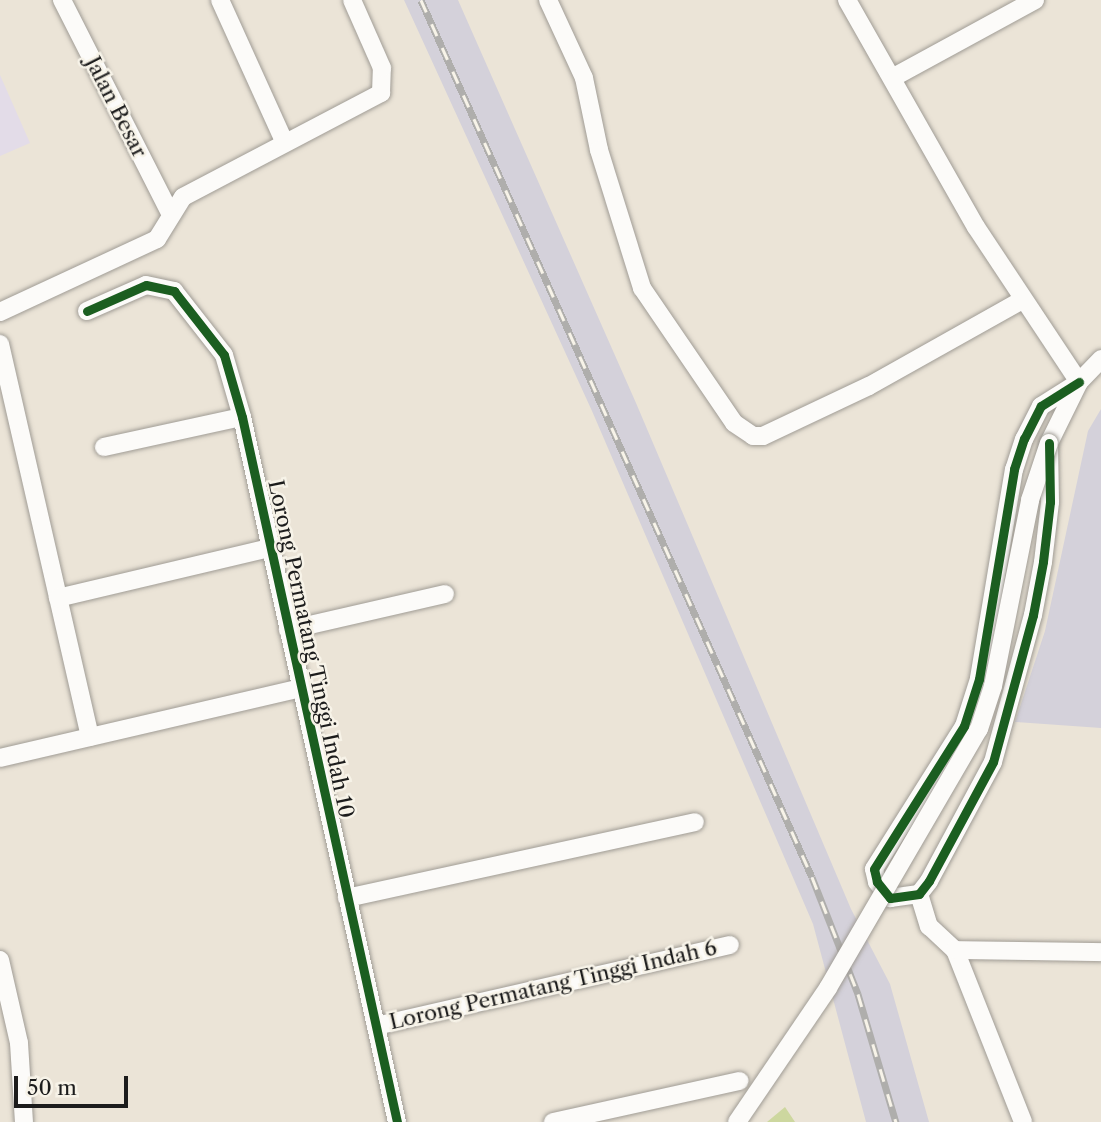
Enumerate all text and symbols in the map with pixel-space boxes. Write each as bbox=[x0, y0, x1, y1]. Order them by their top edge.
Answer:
street label: Jalan Besar bbox=[80, 52, 152, 162]
street label: Lorong Permatang Tinggi Indah 10 bbox=[263, 477, 359, 821]
street label: Lorong Permatang Tinggi Indah 6 bbox=[387, 935, 719, 1035]
scale bar bbox=[18, 1062, 131, 1106]
text: 50 m bbox=[27, 1075, 77, 1100]

